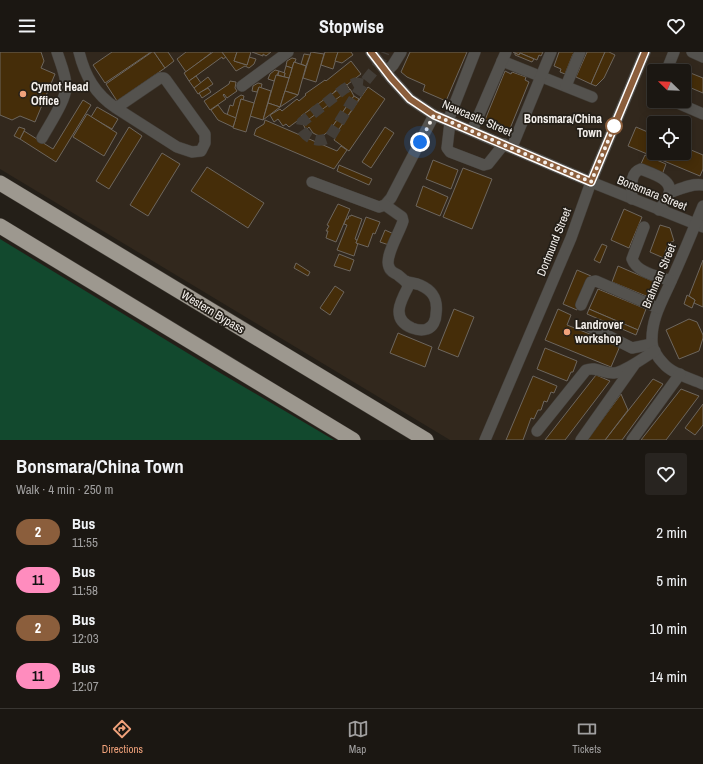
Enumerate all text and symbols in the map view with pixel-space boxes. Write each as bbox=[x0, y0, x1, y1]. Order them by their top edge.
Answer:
text: Stopwise bbox=[319, 14, 384, 39]
icon: menu bbox=[16, 15, 38, 37]
icon: heart bbox=[665, 15, 687, 37]
north arrow bbox=[647, 64, 691, 108]
map controls bbox=[647, 64, 691, 160]
place label: Cymot Head Office bbox=[31, 79, 88, 109]
marker: Cymot Head Office bbox=[18, 89, 28, 99]
street label: Newcastle Street bbox=[440, 96, 515, 140]
place label: Bonsmara/China Town bbox=[524, 111, 603, 141]
button: locate bbox=[647, 116, 691, 160]
marker: Bonsmara/China Town bbox=[605, 117, 623, 135]
your location bbox=[410, 132, 430, 152]
street label: Bonsmara Street bbox=[615, 172, 689, 214]
street label: Dortmund Street bbox=[533, 205, 575, 278]
street label: Brahman Street bbox=[638, 241, 680, 311]
street label: Western Bypass bbox=[178, 287, 248, 337]
place label: Landrover workshop bbox=[575, 317, 623, 347]
marker: Landrover workshop bbox=[562, 327, 572, 337]
text: Bonsmara/China Town bbox=[16, 453, 184, 479]
button: heart bbox=[645, 453, 687, 495]
text: Walk · 4 min · 250 m bbox=[16, 481, 113, 498]
text: Bus bbox=[72, 513, 95, 534]
text: 2 min bbox=[656, 522, 687, 543]
text: 2 bbox=[35, 523, 41, 541]
text: 11:55 bbox=[72, 534, 98, 551]
text: Bus bbox=[72, 561, 95, 582]
text: 5 min bbox=[656, 570, 687, 591]
text: 11 bbox=[32, 571, 44, 589]
text: 11:58 bbox=[72, 582, 98, 599]
text: Bus bbox=[72, 609, 95, 630]
text: 10 min bbox=[649, 618, 687, 639]
text: 2 bbox=[35, 619, 41, 637]
text: 12:03 bbox=[72, 630, 99, 647]
text: Bus bbox=[72, 657, 95, 678]
text: 14 min bbox=[649, 666, 687, 687]
text: 11 bbox=[32, 667, 44, 685]
text: 12:07 bbox=[72, 678, 99, 695]
tab: Directions bbox=[102, 718, 143, 756]
tab: Map bbox=[347, 718, 369, 756]
tab: Tickets bbox=[572, 718, 601, 756]

